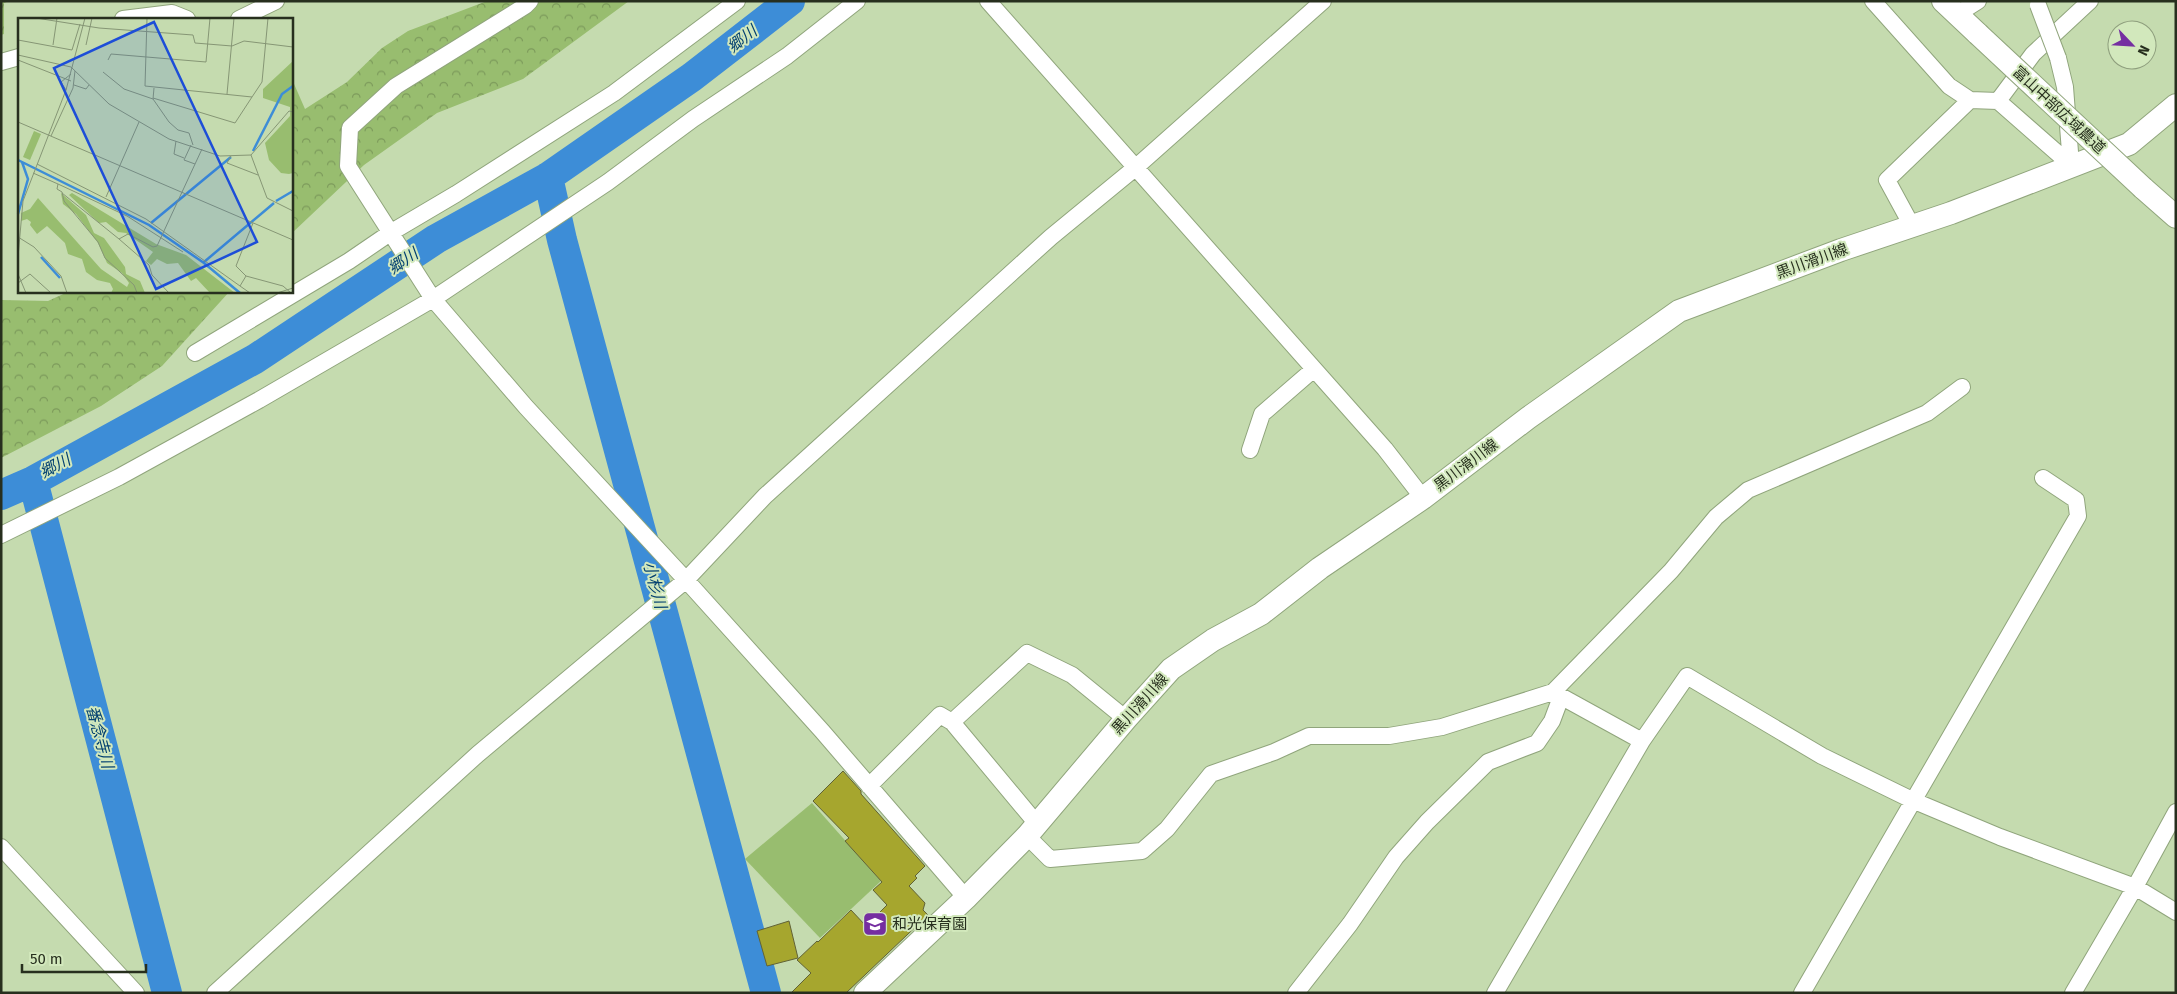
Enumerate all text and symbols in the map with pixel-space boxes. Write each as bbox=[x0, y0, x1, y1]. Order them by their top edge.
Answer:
inset map bbox=[18, 18, 292, 292]
water label: 郷川 bbox=[724, 20, 762, 56]
north arrow bbox=[2107, 20, 2157, 70]
text: N bbox=[2134, 42, 2153, 58]
street label: 富山中部広域農道 bbox=[2009, 62, 2109, 158]
street label: 黒川滑川線 bbox=[1774, 240, 1850, 282]
water label: 郷川 bbox=[384, 243, 423, 278]
street label: 黒川滑川線 bbox=[1431, 435, 1501, 495]
water label: 郷川 bbox=[36, 449, 75, 482]
water label: 小杉川 bbox=[640, 559, 671, 613]
street label: 黒川滑川線 bbox=[1108, 670, 1172, 738]
water label: 番念寺川 bbox=[83, 704, 118, 772]
school or university icon: 和光保育園 bbox=[862, 911, 888, 937]
place label: 和光保育園 bbox=[892, 915, 967, 933]
scale bar bbox=[22, 942, 146, 974]
text: 50 m bbox=[30, 950, 63, 968]

